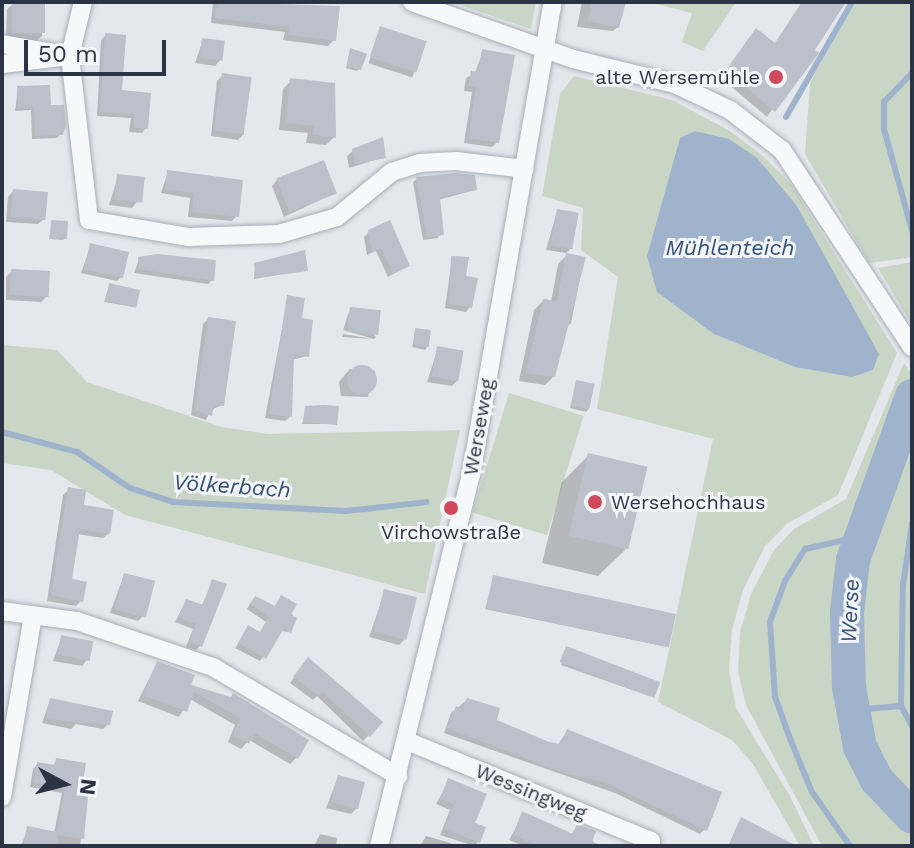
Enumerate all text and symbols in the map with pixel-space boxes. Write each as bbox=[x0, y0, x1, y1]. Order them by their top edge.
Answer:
scale bar bbox=[28, 24, 170, 74]
text: 50 m bbox=[38, 40, 98, 68]
place label: alte Wersemühle bbox=[595, 65, 760, 89]
marker: alte Wersemühle bbox=[767, 68, 785, 86]
water label: Mühlenteich bbox=[666, 235, 794, 261]
street label: Werseweg bbox=[459, 377, 499, 477]
water label: Völkerbach bbox=[173, 469, 291, 503]
place label: Wersehochhaus bbox=[611, 490, 765, 514]
marker: Wersehochhaus bbox=[586, 493, 604, 511]
marker: Virchowstraße bbox=[442, 499, 460, 517]
place label: Virchowstraße bbox=[381, 520, 521, 544]
water label: Werse bbox=[835, 578, 865, 644]
north arrow bbox=[24, 744, 104, 824]
street label: Wessingweg bbox=[472, 759, 590, 825]
text: N bbox=[75, 777, 102, 797]

